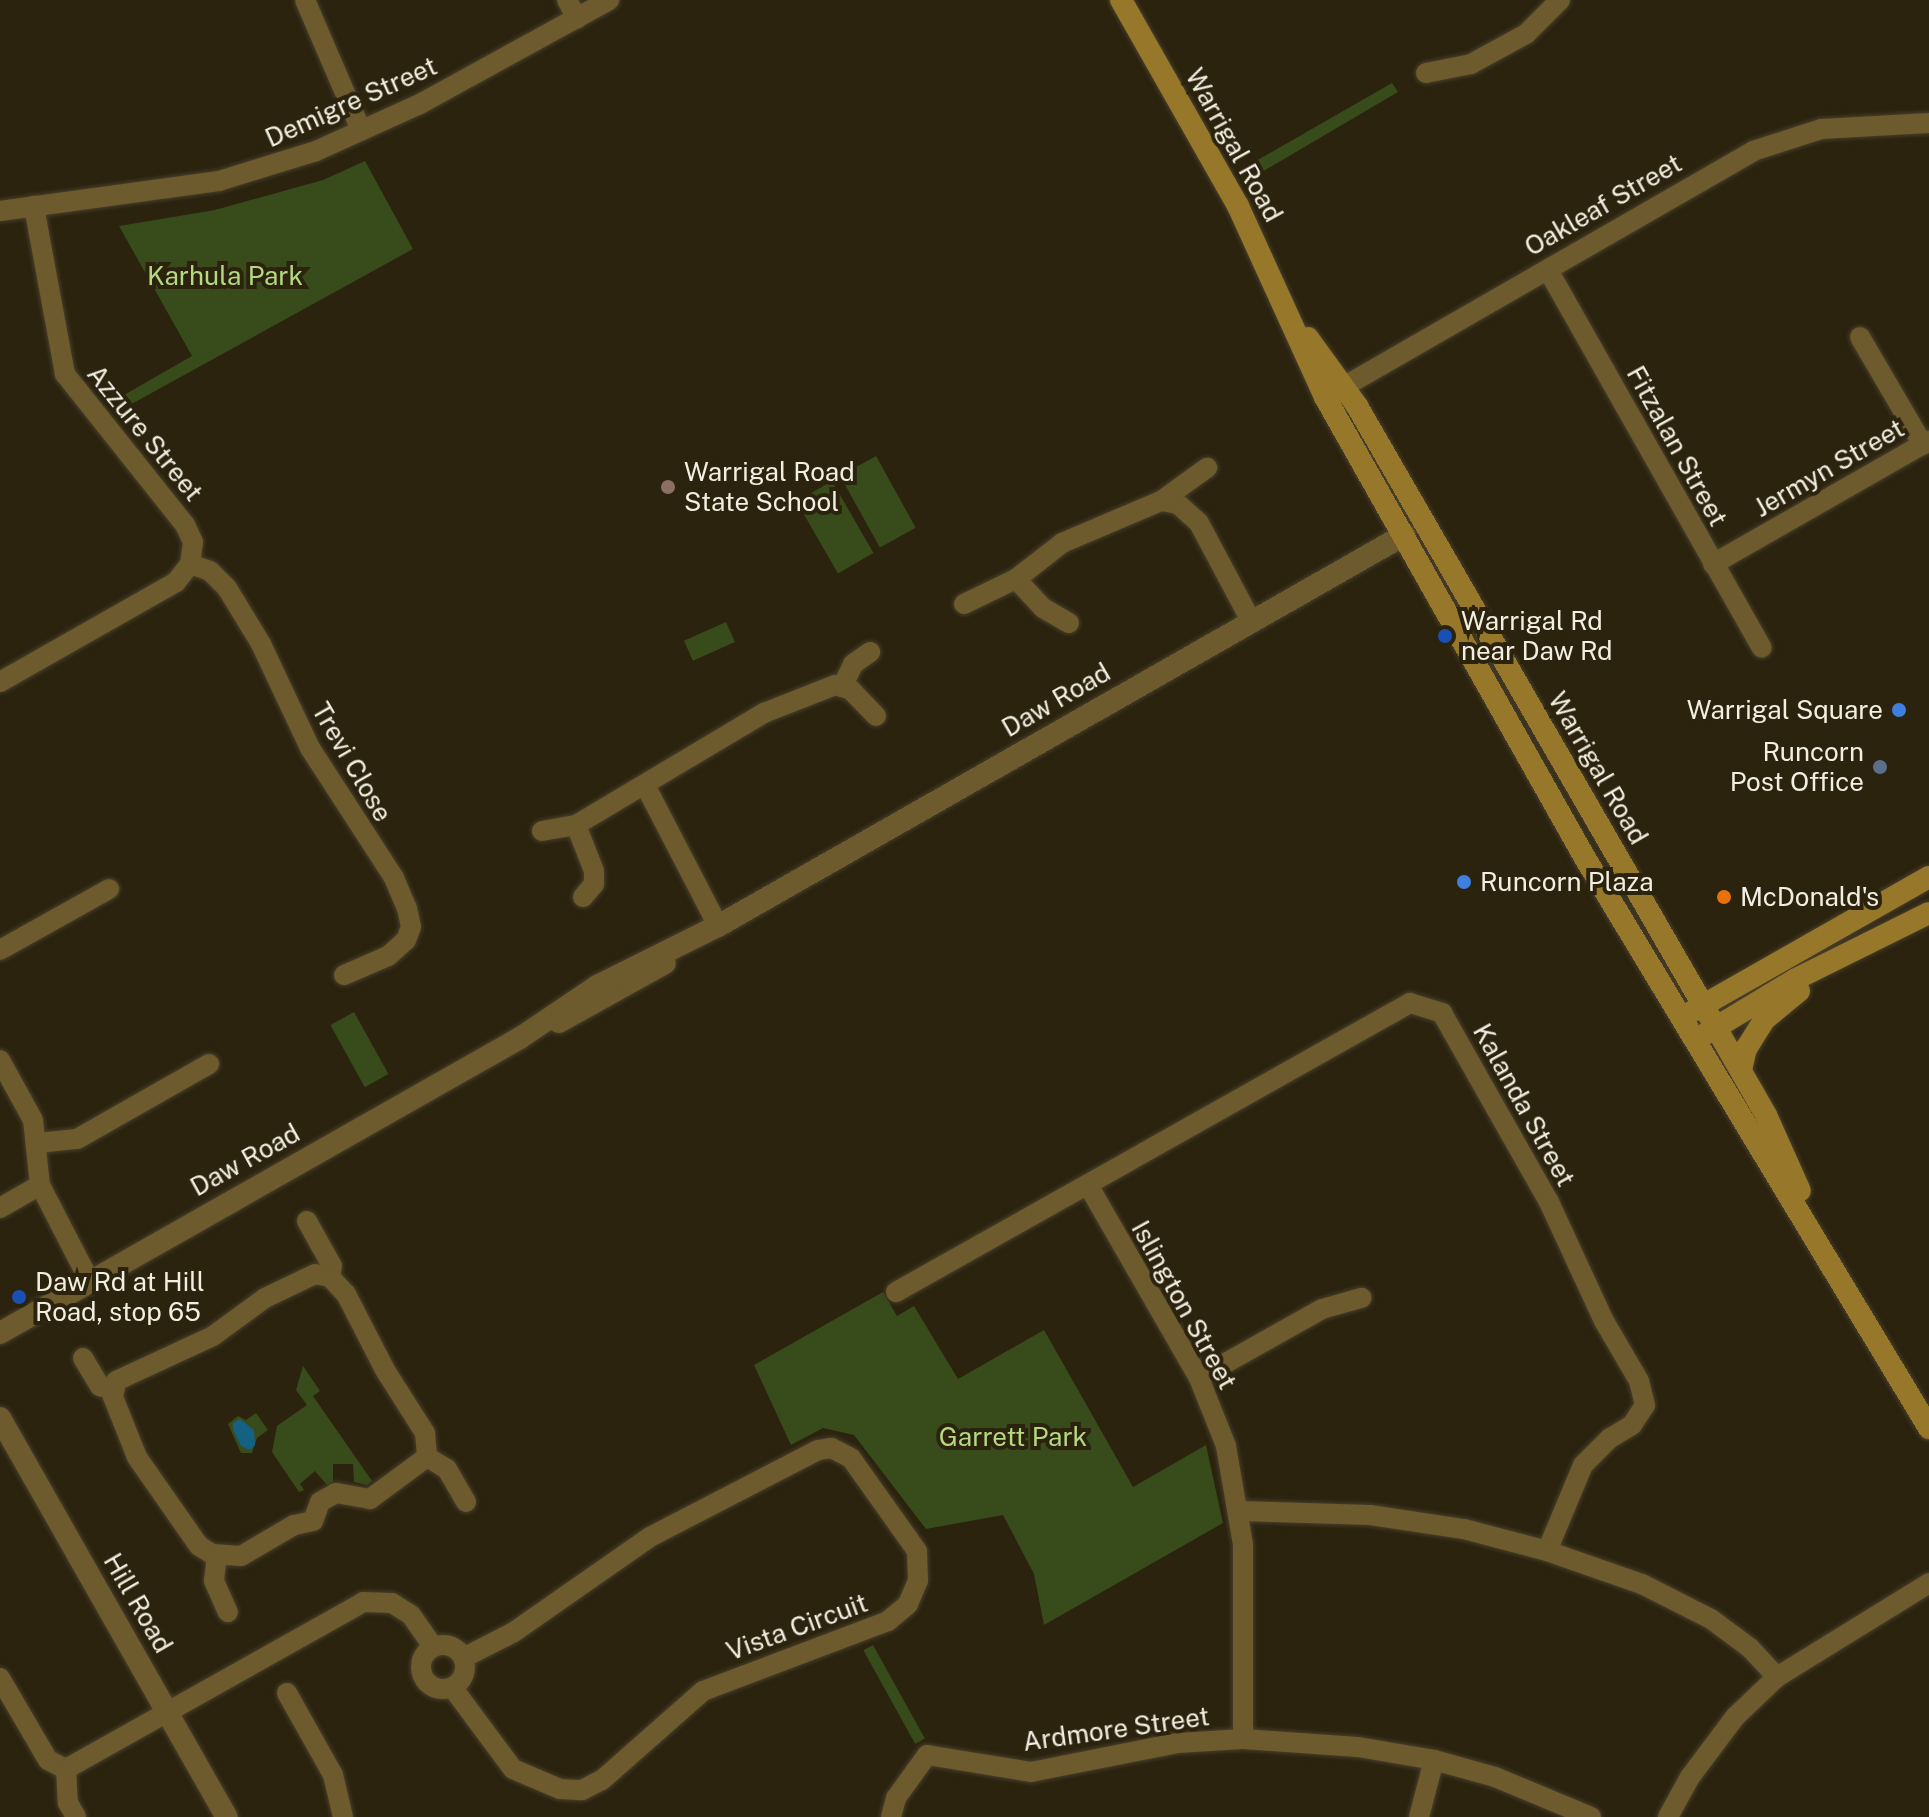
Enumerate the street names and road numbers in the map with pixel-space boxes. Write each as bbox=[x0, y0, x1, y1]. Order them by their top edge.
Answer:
street label: Demigre Street bbox=[260, 50, 442, 154]
street label: Warrigal Road bbox=[1179, 63, 1289, 227]
street label: Oakleaf Street bbox=[1519, 147, 1687, 263]
street label: Azzure Street bbox=[81, 359, 209, 507]
street label: Fitzalan Street bbox=[1620, 360, 1734, 532]
street label: Jermyn Street bbox=[1748, 412, 1910, 524]
street label: Daw Road bbox=[996, 656, 1116, 744]
street label: Warrigal Road bbox=[1542, 686, 1654, 850]
street label: Trevi Close bbox=[305, 697, 399, 827]
street label: Kalanda Street bbox=[1466, 1018, 1582, 1192]
street label: Daw Road bbox=[185, 1117, 305, 1203]
street label: Islington Street bbox=[1125, 1215, 1243, 1395]
street label: Hill Road bbox=[97, 1548, 179, 1658]
street label: Vista Circuit bbox=[722, 1587, 872, 1667]
street label: Ardmore Street bbox=[1021, 1700, 1211, 1758]

